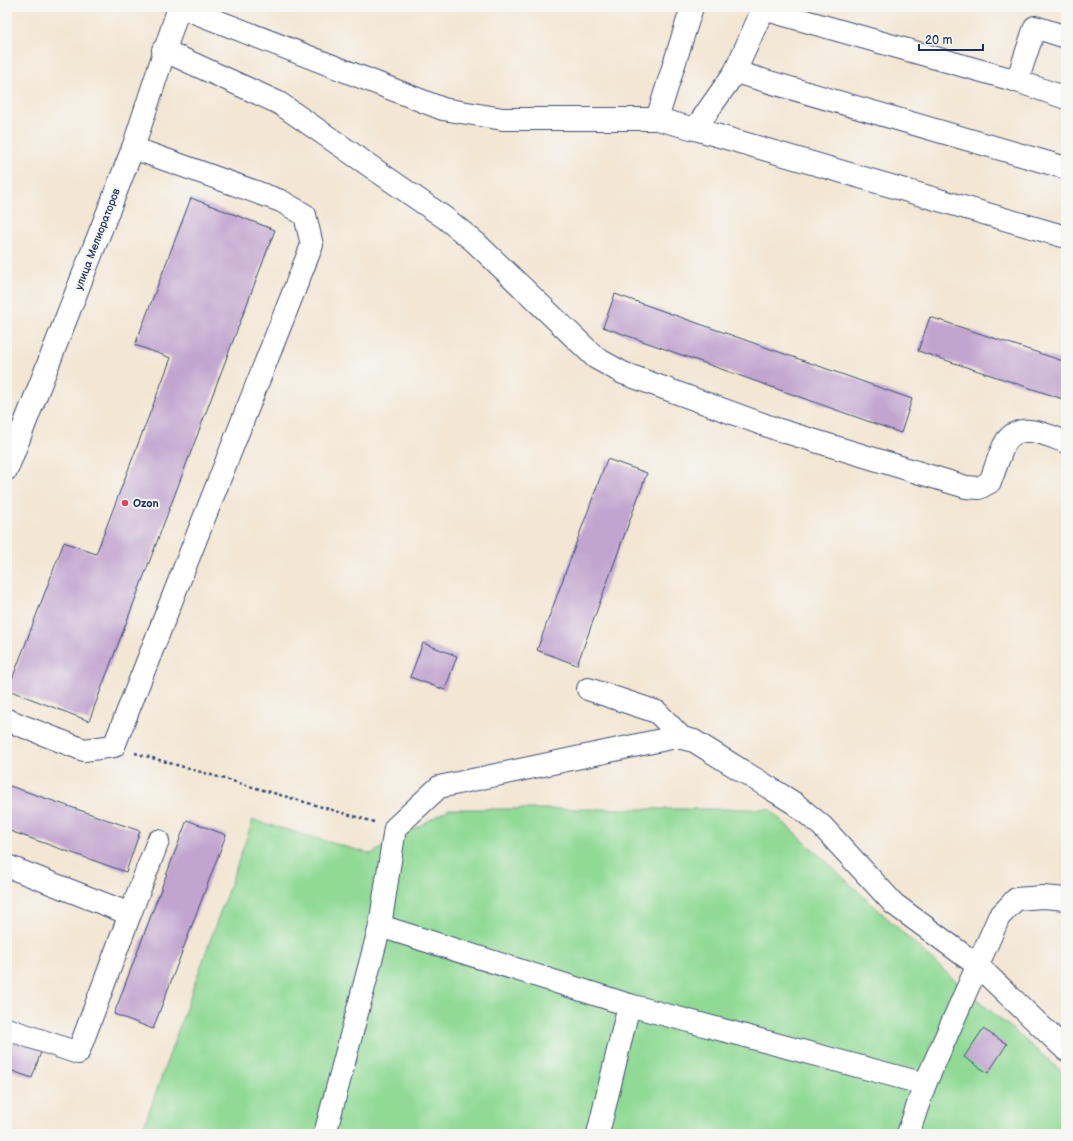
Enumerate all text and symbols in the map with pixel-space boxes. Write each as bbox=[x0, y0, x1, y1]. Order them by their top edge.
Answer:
scale bar bbox=[919, 26, 983, 52]
text: 20 m bbox=[925, 33, 952, 48]
street label: улица Мелиораторов bbox=[72, 186, 123, 292]
place label: Ozon bbox=[133, 497, 159, 510]
marker: Ozon bbox=[120, 498, 130, 508]

